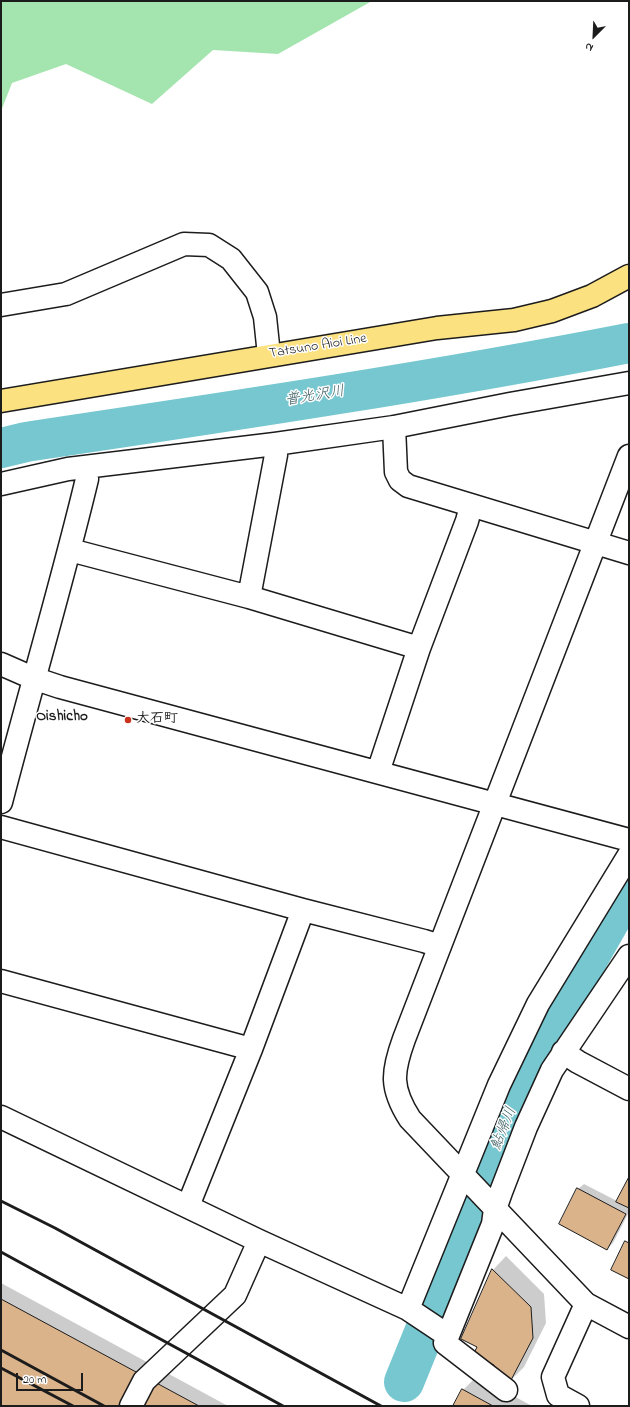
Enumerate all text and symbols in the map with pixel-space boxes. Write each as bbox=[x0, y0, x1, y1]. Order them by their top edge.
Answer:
north arrow bbox=[574, 16, 614, 56]
text: N bbox=[582, 38, 596, 56]
street label: Tatsuno Aioi Line bbox=[268, 331, 368, 363]
water label: 普光沢川 bbox=[284, 383, 346, 411]
district label: Oishicho bbox=[36, 709, 88, 727]
place label: 大石町 bbox=[136, 712, 178, 728]
marker: 大石町 bbox=[123, 715, 133, 725]
water label: 鮎帰川 bbox=[488, 1105, 522, 1153]
scale bar bbox=[18, 1365, 85, 1391]
text: 20 m bbox=[23, 1371, 46, 1389]

